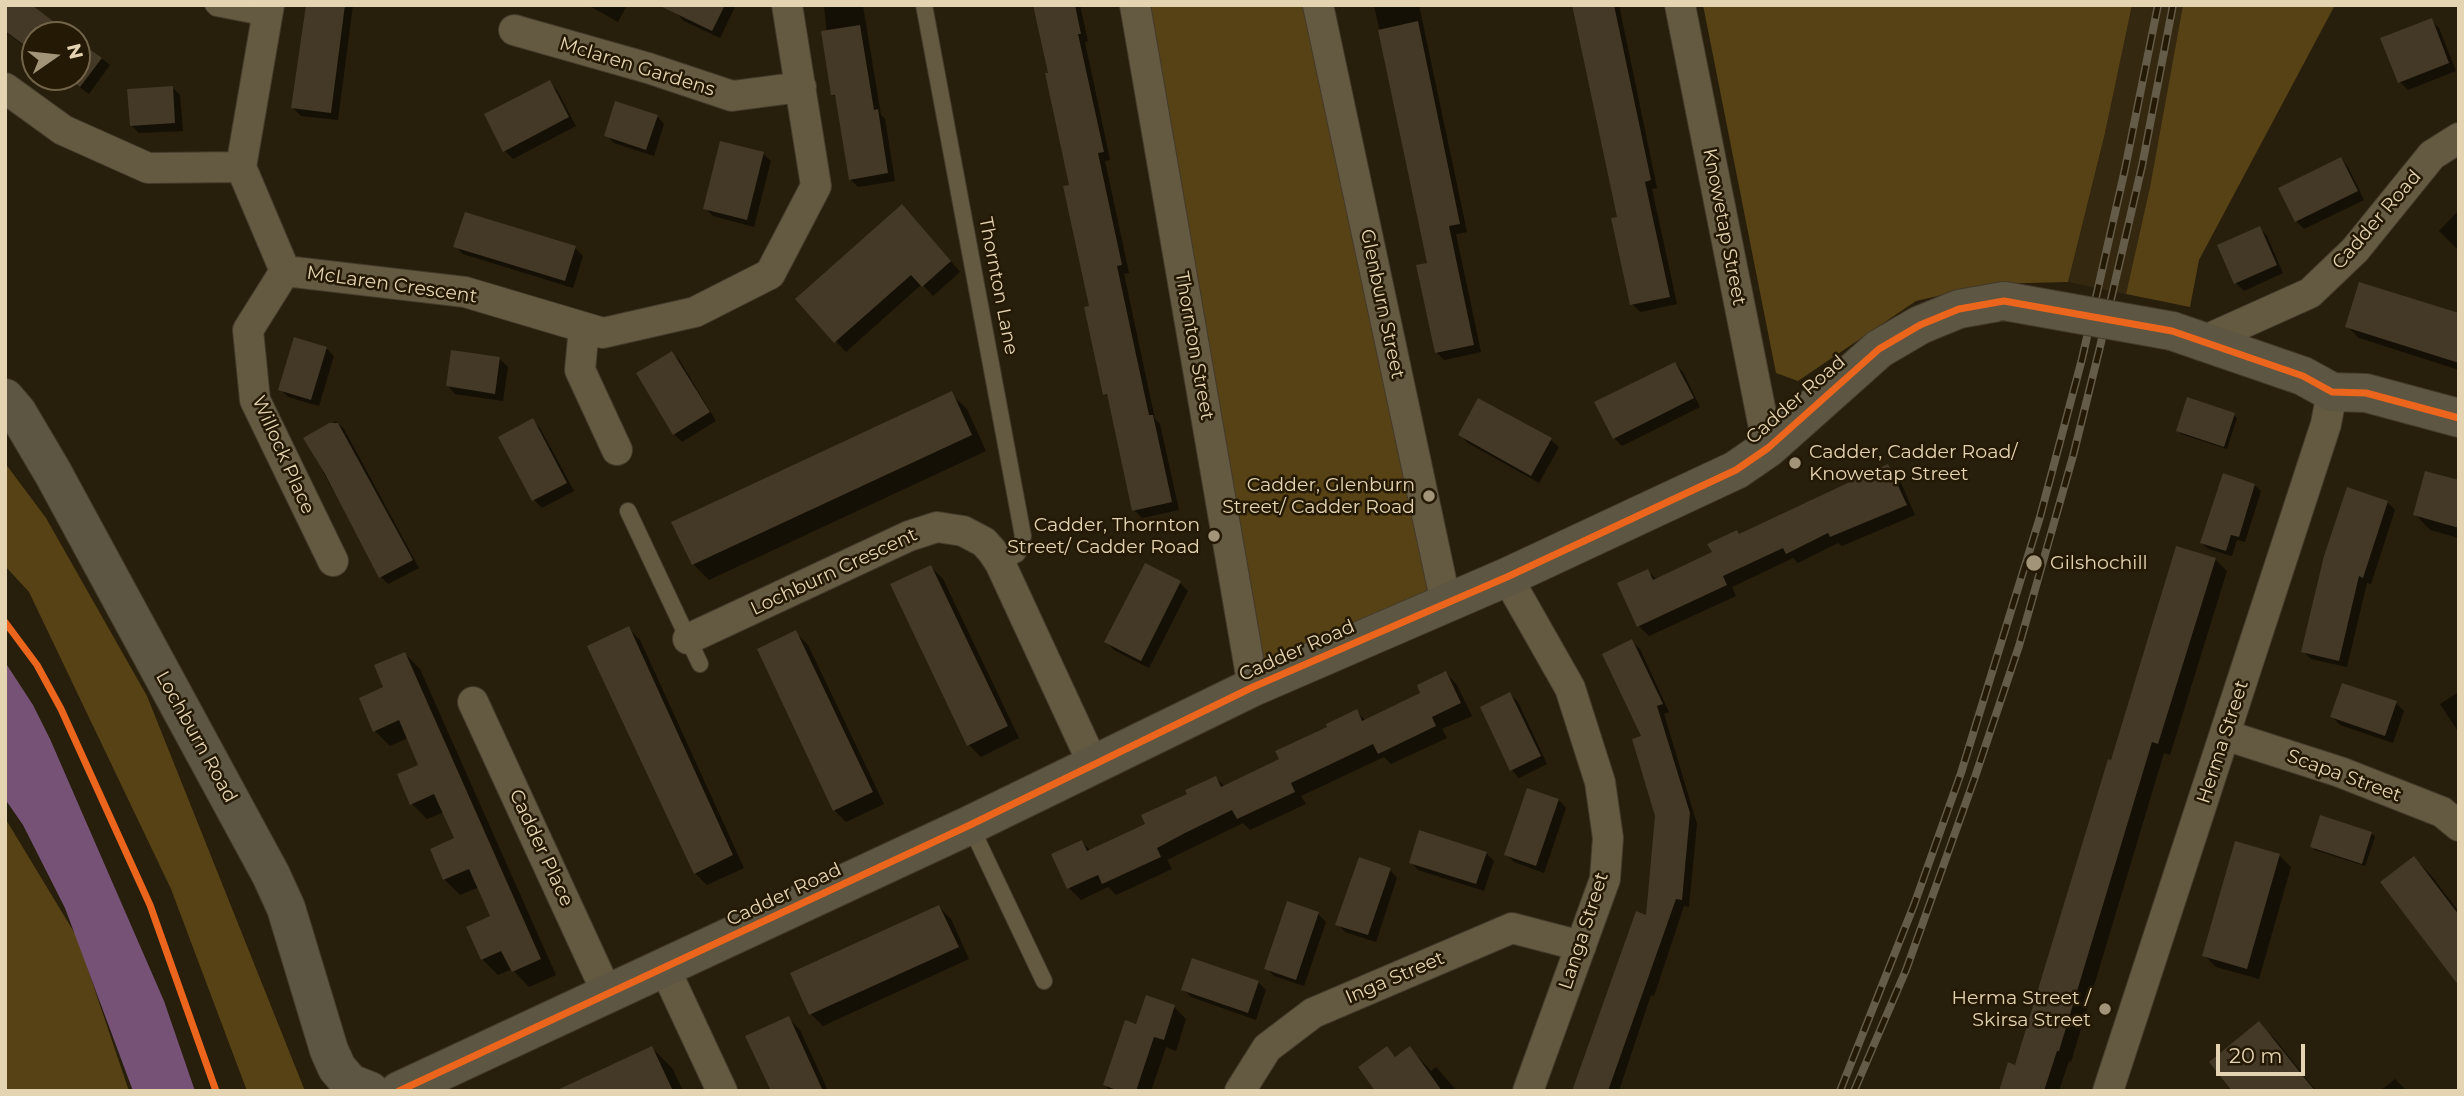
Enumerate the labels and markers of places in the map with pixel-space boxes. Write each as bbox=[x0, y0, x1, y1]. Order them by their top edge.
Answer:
place label: Cadder, Cadder Road/ Knowetap Street bbox=[1809, 441, 2018, 485]
marker: Cadder, Cadder Road/ Knowetap Street bbox=[1787, 455, 1803, 471]
place label: Cadder, Glenburn Street/ Cadder Road bbox=[1222, 474, 1415, 518]
marker: Cadder, Glenburn Street/ Cadder Road bbox=[1421, 488, 1437, 504]
place label: Cadder, Thornton Street/ Cadder Road bbox=[1007, 514, 1200, 558]
marker: Cadder, Thornton Street/ Cadder Road bbox=[1206, 528, 1222, 544]
place label: Gilshochill bbox=[2050, 552, 2148, 574]
marker: Gilshochill bbox=[2024, 553, 2044, 573]
place label: Herma Street / Skirsa Street bbox=[1951, 987, 2091, 1031]
marker: Herma Street / Skirsa Street bbox=[2097, 1001, 2113, 1017]

